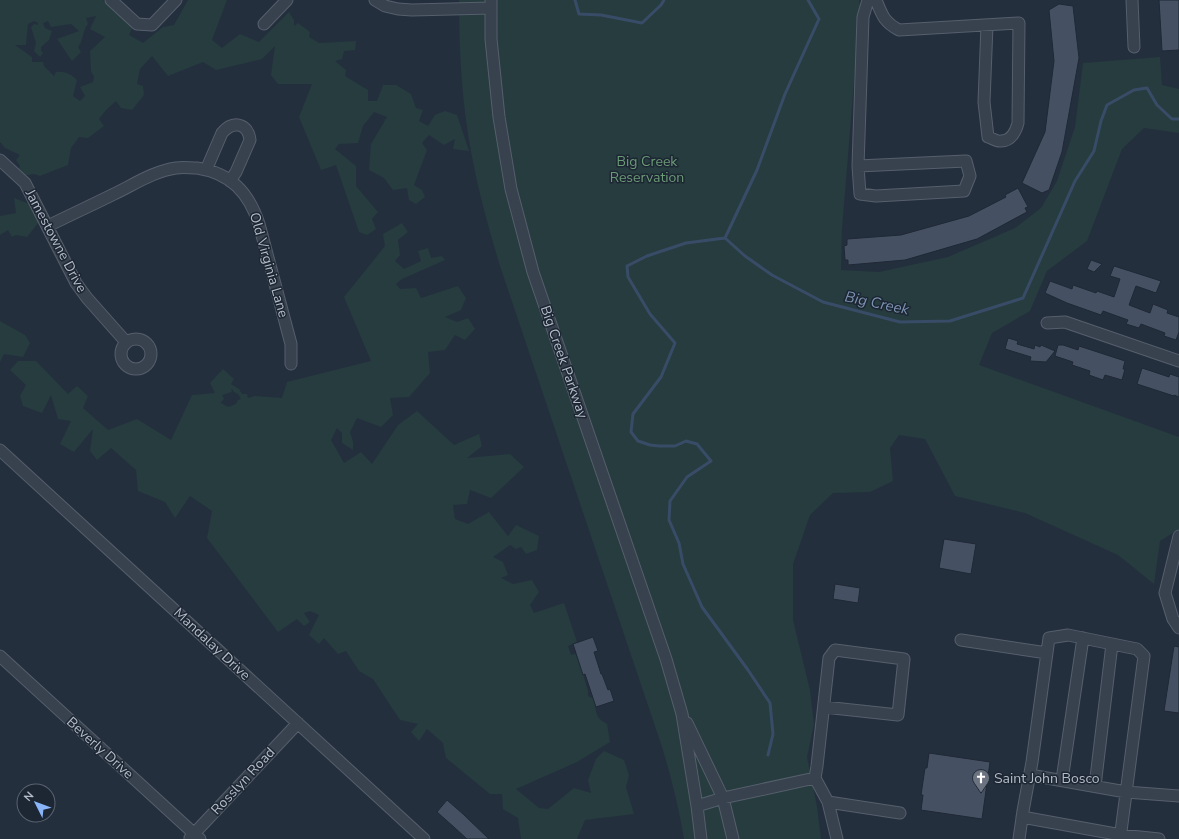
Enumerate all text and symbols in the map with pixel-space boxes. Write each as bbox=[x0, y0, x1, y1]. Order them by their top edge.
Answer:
park label: Big Creek Reservation bbox=[610, 152, 684, 187]
street label: Jamestowne Drive bbox=[20, 185, 91, 296]
street label: Old Virginia Lane bbox=[245, 210, 293, 320]
water label: Big Creek bbox=[843, 286, 911, 320]
street label: Big Creek Parkway bbox=[536, 303, 592, 422]
street label: Mandalay Drive bbox=[170, 603, 254, 685]
street label: Beverly Drive bbox=[62, 713, 138, 783]
street label: Rosslyn Road bbox=[207, 743, 279, 819]
church icon: Saint John Bosco bbox=[971, 768, 991, 793]
place label: Saint John Bosco bbox=[994, 769, 1100, 788]
north arrow bbox=[16, 783, 56, 823]
text: N bbox=[21, 789, 37, 805]

